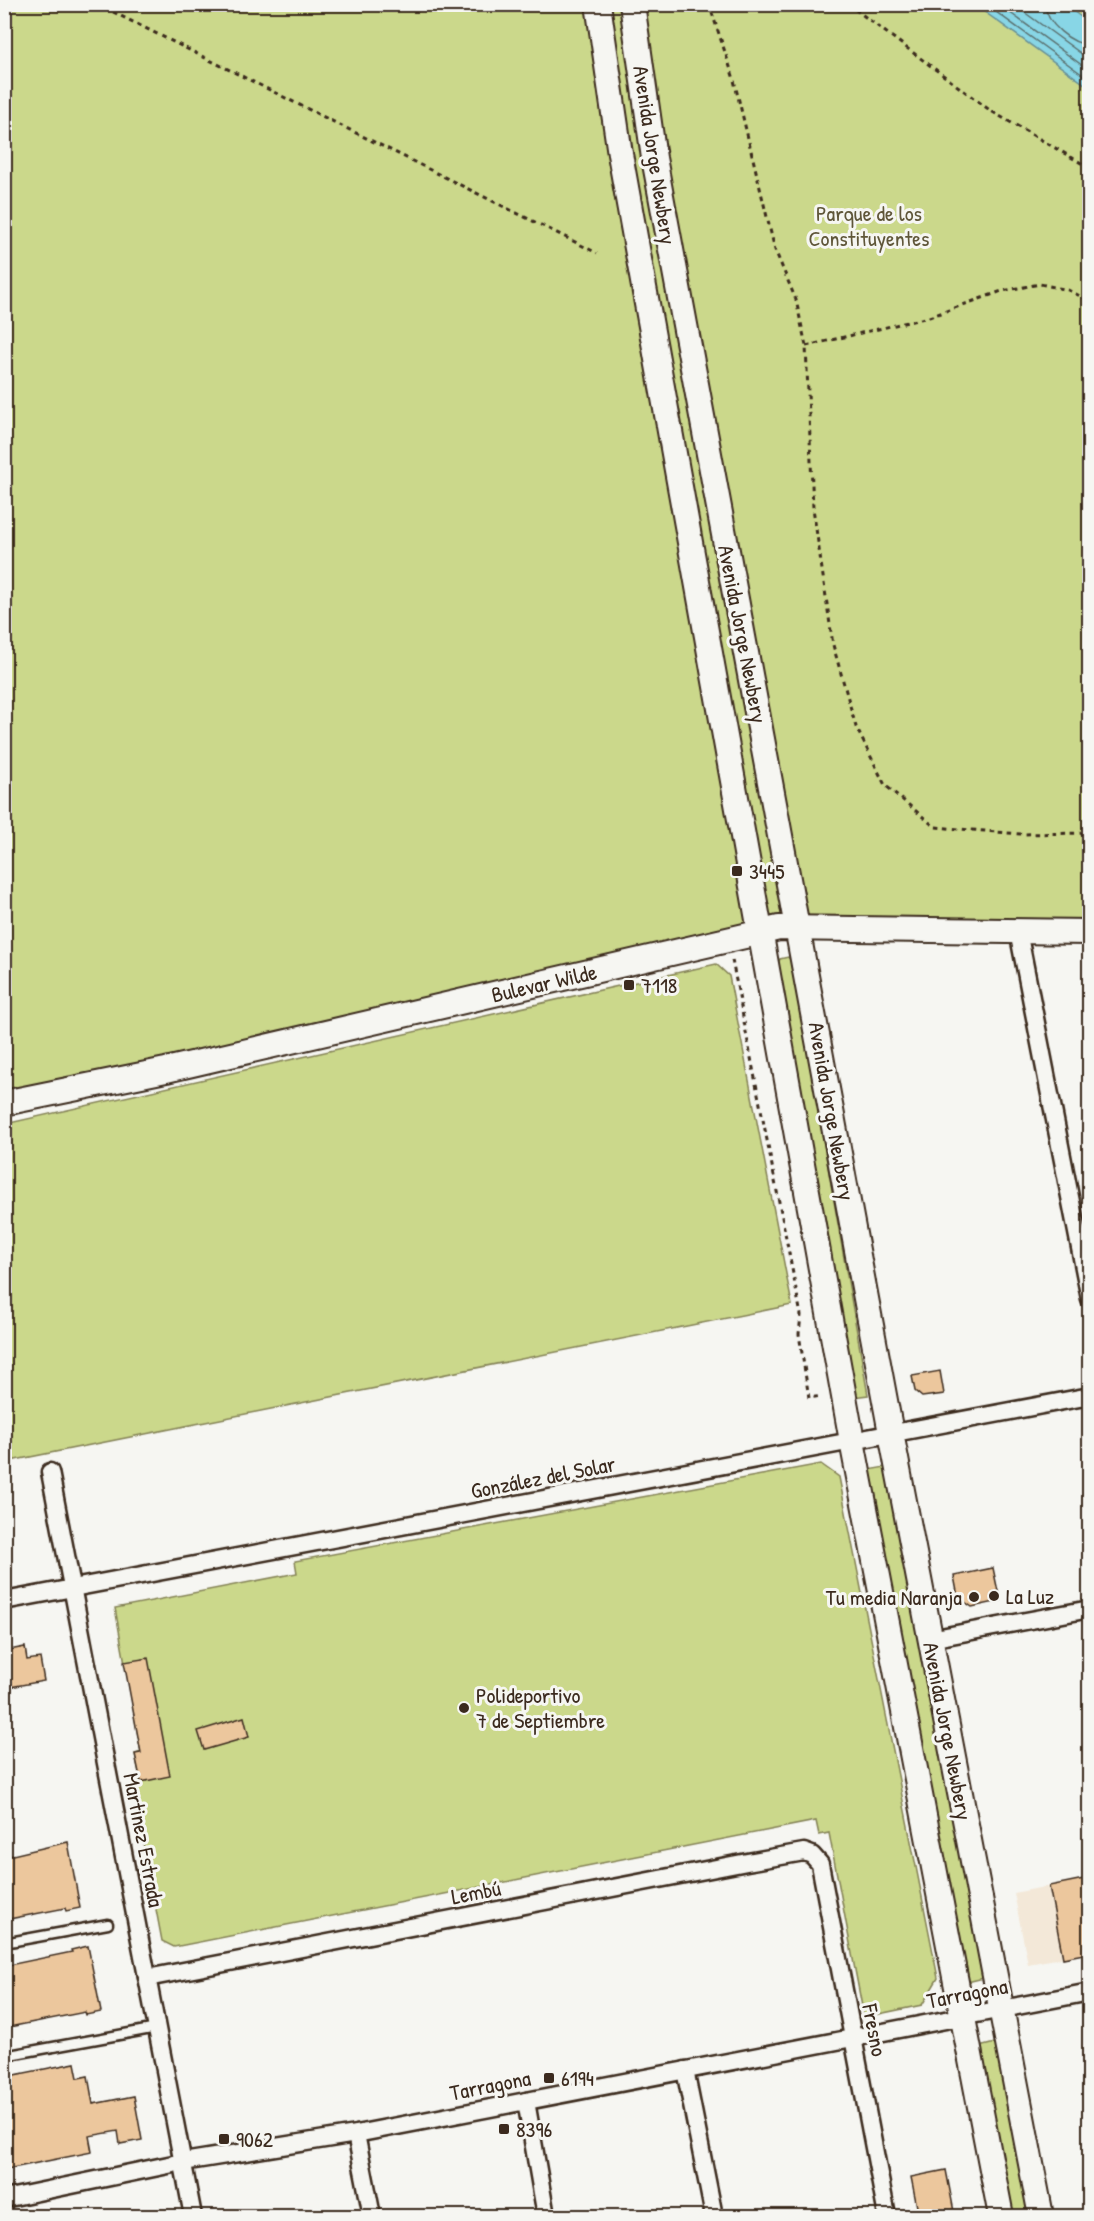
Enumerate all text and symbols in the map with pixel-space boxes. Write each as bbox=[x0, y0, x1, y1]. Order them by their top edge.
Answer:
street label: Avenida Jorge Newbery bbox=[626, 63, 684, 247]
park label: Parque de los Constituyentes bbox=[808, 198, 930, 253]
street label: Avenida Jorge Newbery bbox=[711, 542, 775, 726]
place label: 3445 bbox=[749, 856, 785, 886]
marker: 3445 bbox=[730, 864, 744, 878]
street label: Bulevar Wilde bbox=[488, 956, 600, 1010]
place label: 7118 bbox=[641, 970, 677, 1000]
marker: 7118 bbox=[622, 978, 636, 992]
street label: Avenida Jorge Newbery bbox=[802, 1019, 862, 1203]
street label: González del Solar bbox=[468, 1448, 618, 1506]
place label: La Luz bbox=[1006, 1581, 1054, 1611]
place label: Tu media Naranja bbox=[826, 1582, 962, 1612]
marker: La Luz bbox=[987, 1589, 1001, 1603]
marker: Tu media Naranja bbox=[967, 1590, 981, 1604]
street label: Avenida Jorge Newbery bbox=[916, 1639, 980, 1823]
place label: Polideportivo 7 de Septiembre bbox=[476, 1680, 605, 1735]
marker: Polideportivo 7 de Septiembre bbox=[457, 1701, 471, 1715]
street label: Martinez Estrada bbox=[116, 1770, 172, 1910]
street label: Lembú bbox=[449, 1872, 503, 1911]
street label: Tarragona bbox=[924, 1970, 1010, 2016]
street label: Fresno bbox=[855, 2000, 895, 2059]
street label: Tarragona bbox=[447, 2062, 533, 2108]
place label: 6194 bbox=[561, 2063, 594, 2093]
marker: 6194 bbox=[542, 2071, 556, 2085]
place label: 8396 bbox=[516, 2114, 552, 2144]
marker: 8396 bbox=[497, 2122, 511, 2136]
place label: 9062 bbox=[236, 2124, 274, 2154]
marker: 9062 bbox=[217, 2132, 231, 2146]

